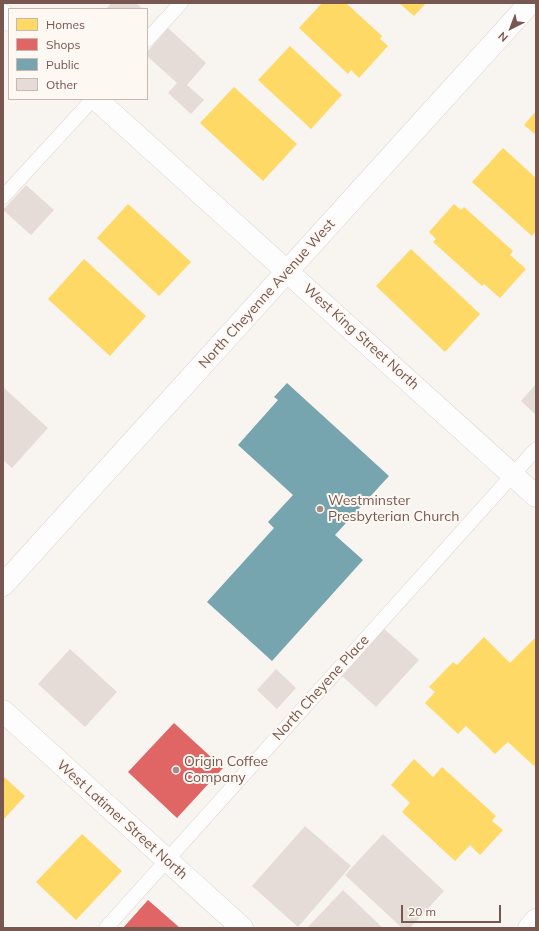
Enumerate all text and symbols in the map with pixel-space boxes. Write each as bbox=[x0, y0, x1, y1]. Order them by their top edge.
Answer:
legend bbox=[8, 8, 148, 100]
north arrow bbox=[491, 8, 531, 48]
text: Homes bbox=[46, 17, 85, 32]
text: N bbox=[495, 29, 511, 45]
text: Shops bbox=[46, 37, 81, 52]
text: Public bbox=[46, 57, 80, 72]
text: Other bbox=[46, 77, 77, 92]
street label: North Cheyenne Avenue West bbox=[195, 216, 339, 372]
street label: West King Street North bbox=[300, 281, 422, 393]
place label: Westminster Presbyterian Church bbox=[328, 493, 459, 526]
marker: Westminster Presbyterian Church bbox=[315, 504, 325, 514]
street label: North Cheyene Place bbox=[269, 632, 373, 744]
place label: Origin Coffee Company bbox=[184, 754, 268, 786]
street label: West Latimer Street North bbox=[53, 757, 191, 883]
marker: Origin Coffee Company bbox=[171, 765, 181, 775]
scale bar bbox=[403, 897, 503, 923]
text: 20 m bbox=[408, 904, 436, 919]

